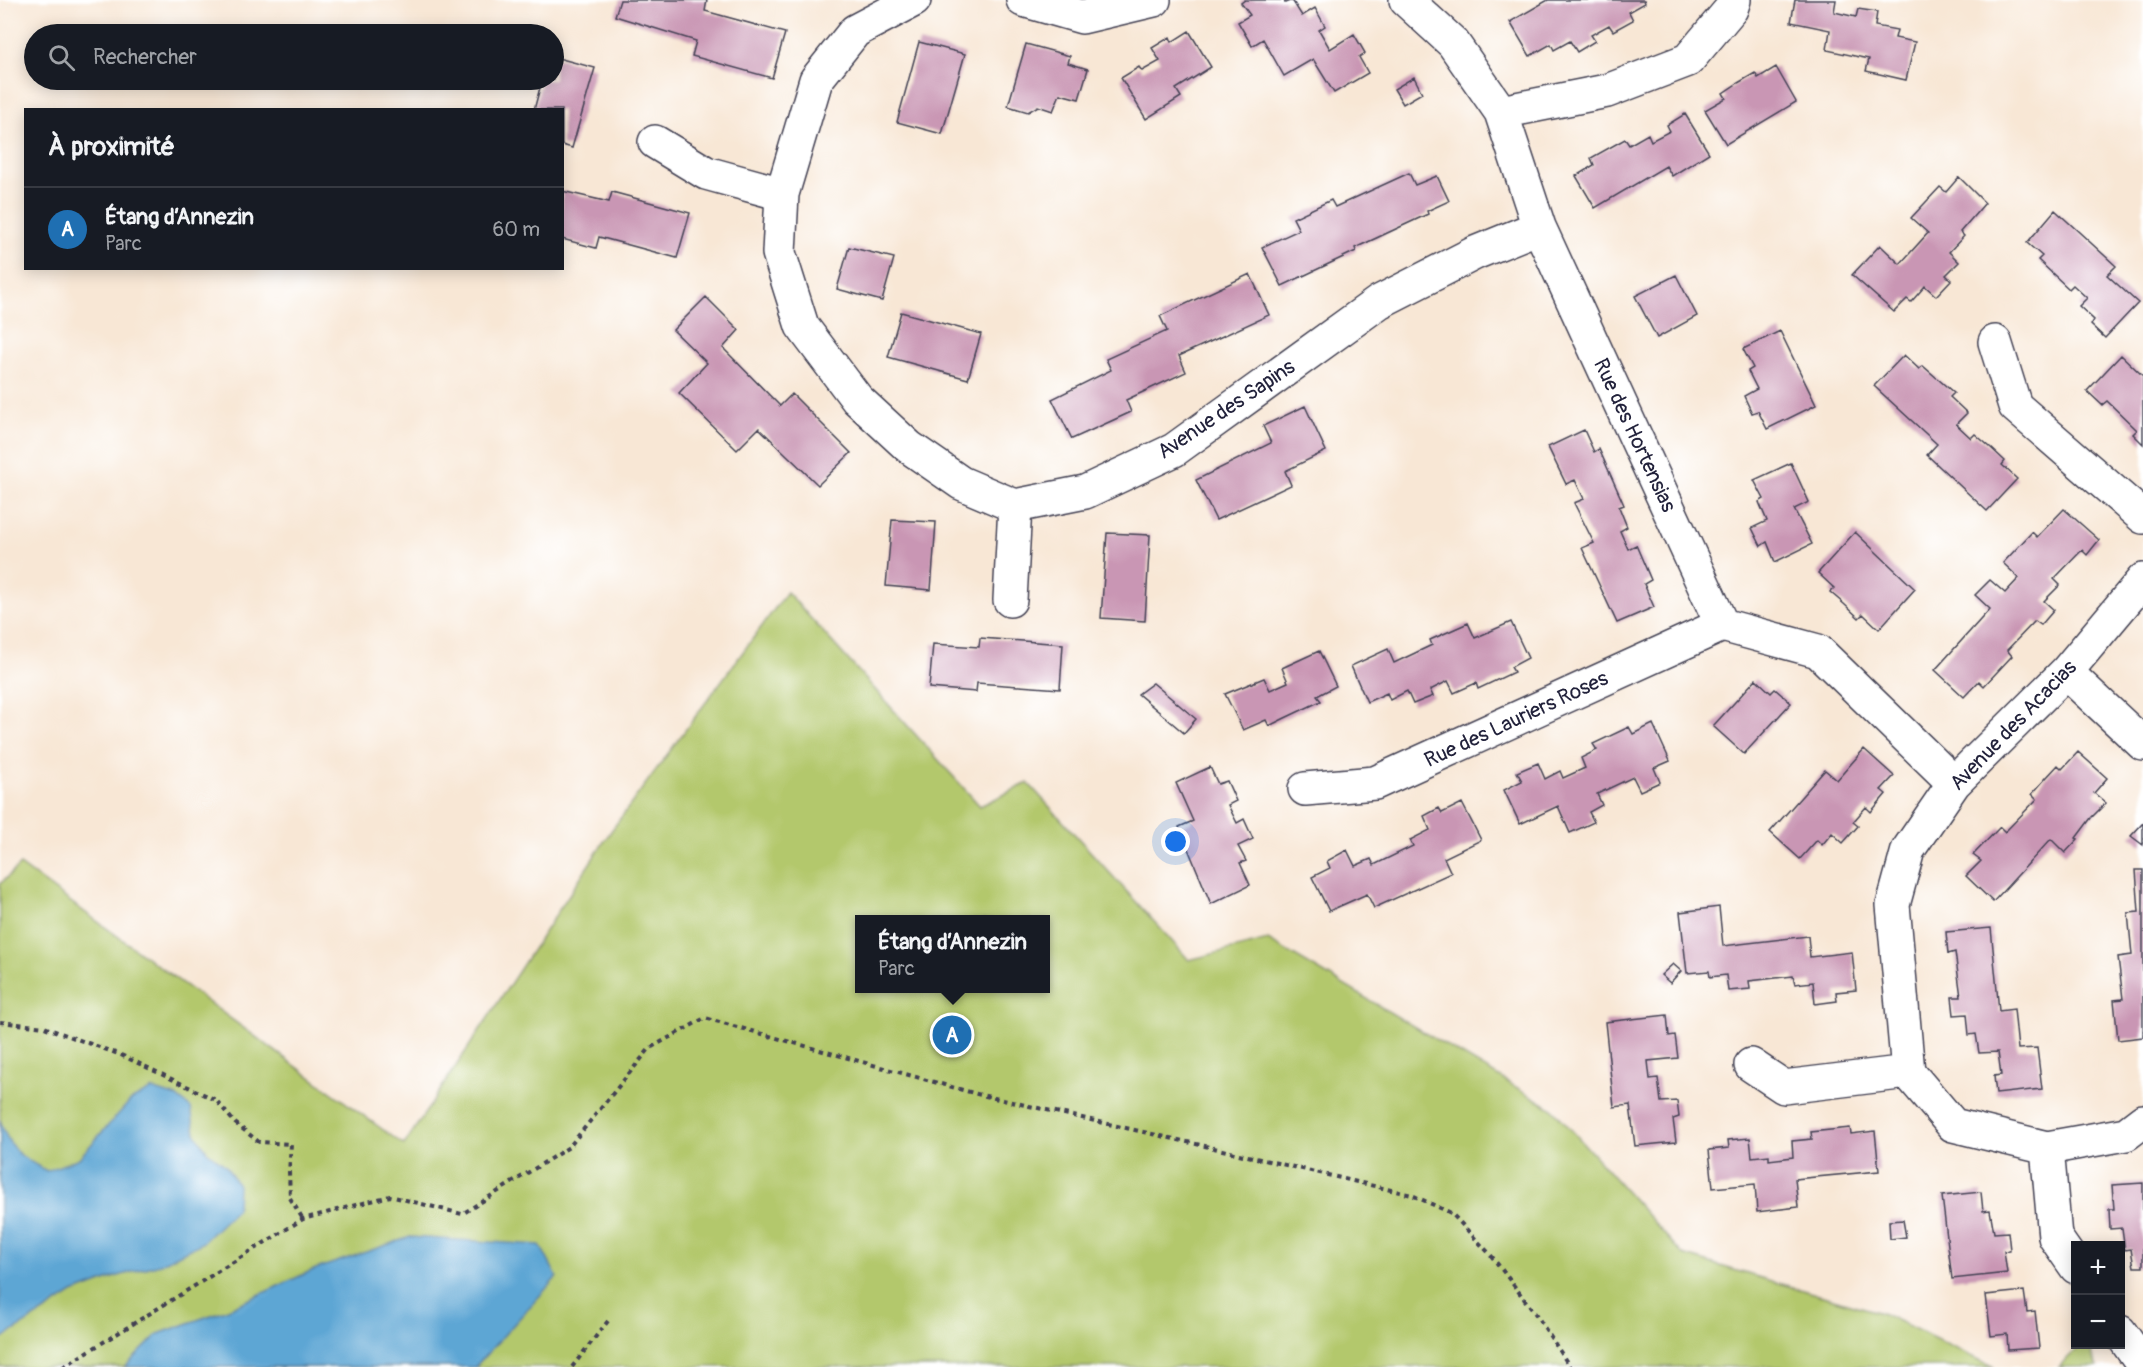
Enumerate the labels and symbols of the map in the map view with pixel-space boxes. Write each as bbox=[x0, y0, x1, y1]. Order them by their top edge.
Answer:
street label: Avenue des Sapins bbox=[1152, 353, 1301, 465]
street label: Rue des Hortensias bbox=[1587, 354, 1682, 517]
street label: Avenue des Acacias bbox=[1944, 654, 2083, 796]
street label: Rue des Lauriers Roses bbox=[1420, 665, 1613, 774]
your location bbox=[1161, 827, 1190, 856]
pin: A bbox=[932, 1012, 972, 1058]

